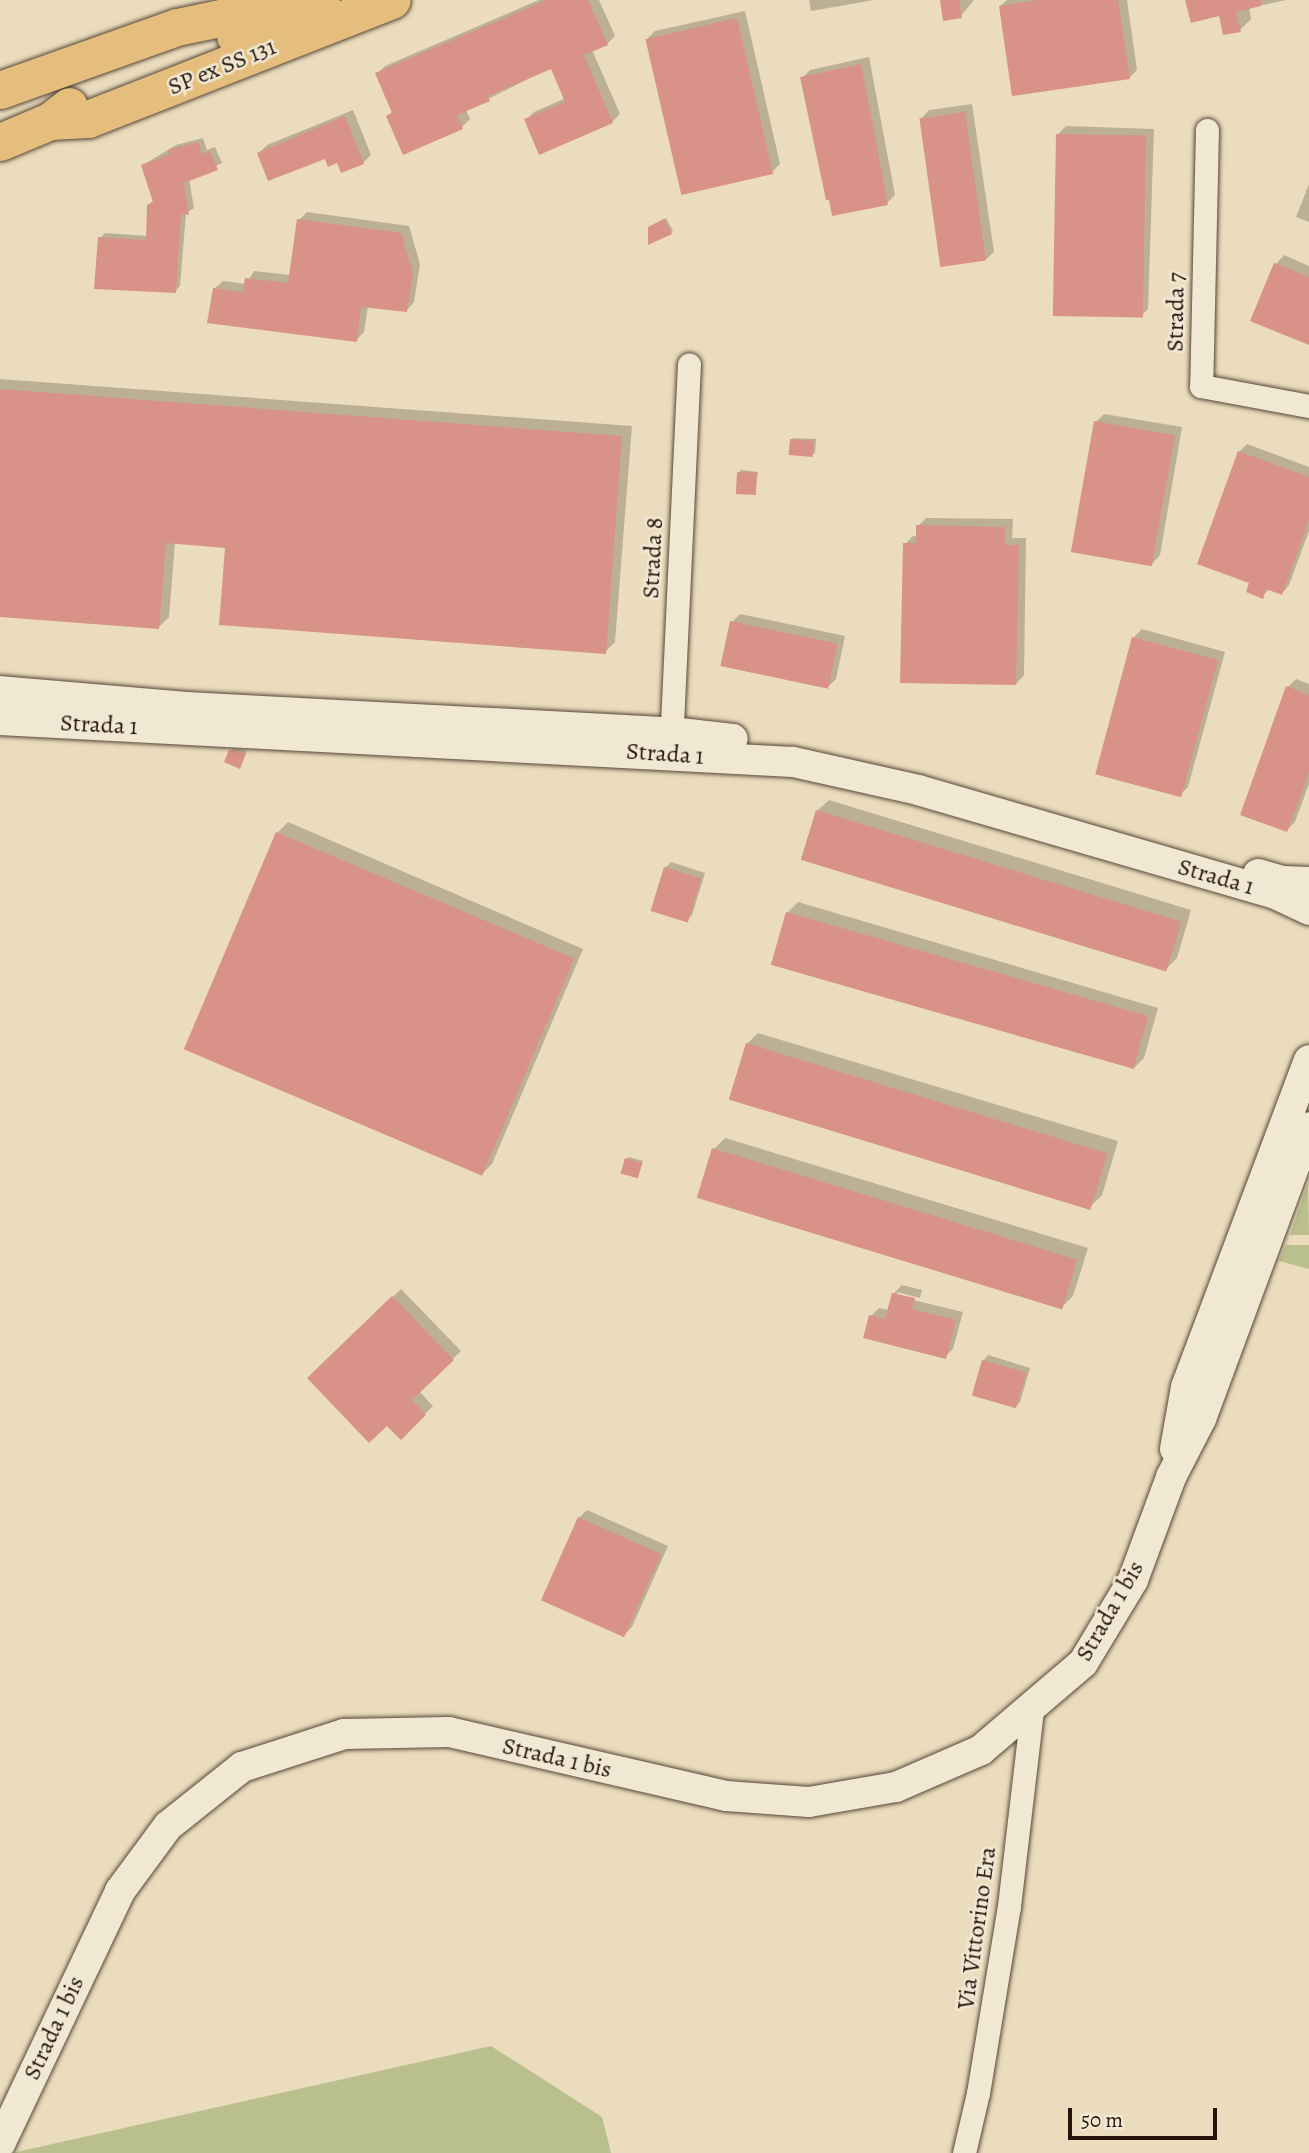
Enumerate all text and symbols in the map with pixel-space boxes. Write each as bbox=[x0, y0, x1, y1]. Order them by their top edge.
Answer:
street label: SP ex SS 131 bbox=[164, 32, 280, 102]
street label: Strada 7 bbox=[1161, 272, 1191, 352]
street label: Strada 8 bbox=[636, 517, 670, 599]
street label: Strada 1 bbox=[59, 709, 139, 741]
street label: Strada 1 bbox=[625, 737, 705, 771]
street label: Strada 1 bbox=[1175, 852, 1257, 902]
street label: Strada 1 bis bbox=[1070, 1556, 1150, 1666]
street label: Strada 1 bis bbox=[500, 1731, 614, 1785]
street label: Via Vittorino Era bbox=[951, 1845, 1003, 2011]
street label: Strada 1 bis bbox=[17, 1972, 91, 2084]
scale bar bbox=[1071, 2094, 1220, 2138]
text: 50 m bbox=[1081, 2106, 1123, 2134]

